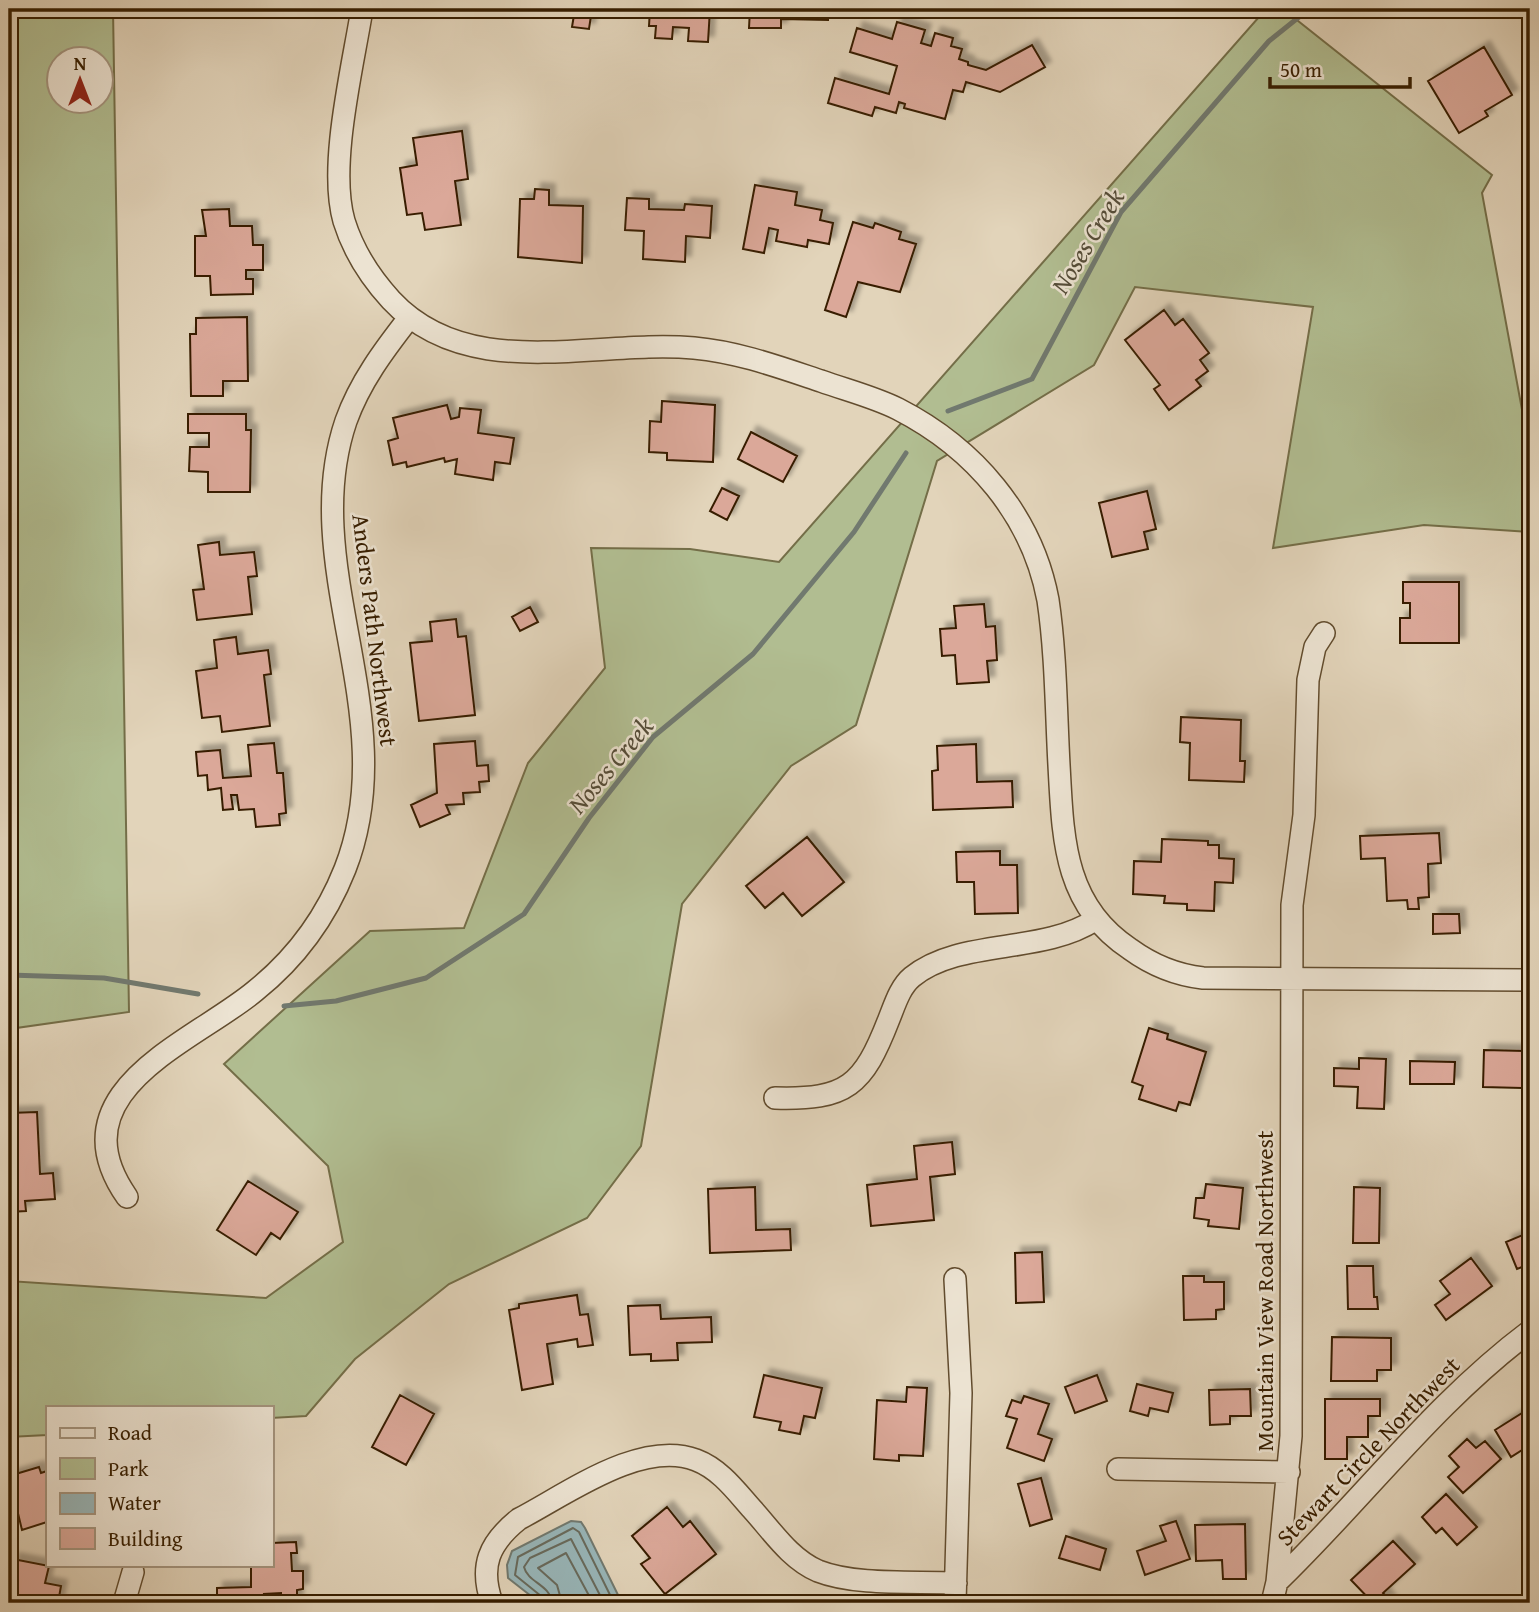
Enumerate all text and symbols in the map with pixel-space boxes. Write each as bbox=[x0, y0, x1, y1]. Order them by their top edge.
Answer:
north arrow bbox=[46, 46, 116, 116]
scale bar bbox=[1270, 46, 1410, 90]
text: N bbox=[74, 49, 87, 77]
text: 50 m bbox=[1280, 54, 1322, 85]
water label: Noses Creek bbox=[1040, 181, 1134, 302]
street label: Anders Path Northwest bbox=[343, 512, 407, 749]
water label: Noses Creek bbox=[557, 708, 662, 823]
street label: Mountain View Road Northwest bbox=[1247, 1130, 1282, 1451]
street label: Stewart Circle Northwest bbox=[1268, 1348, 1468, 1554]
legend bbox=[46, 1406, 273, 1566]
text: Road bbox=[108, 1417, 153, 1448]
text: Park bbox=[108, 1453, 149, 1484]
text: Water bbox=[108, 1487, 161, 1518]
text: Building bbox=[108, 1523, 183, 1554]

